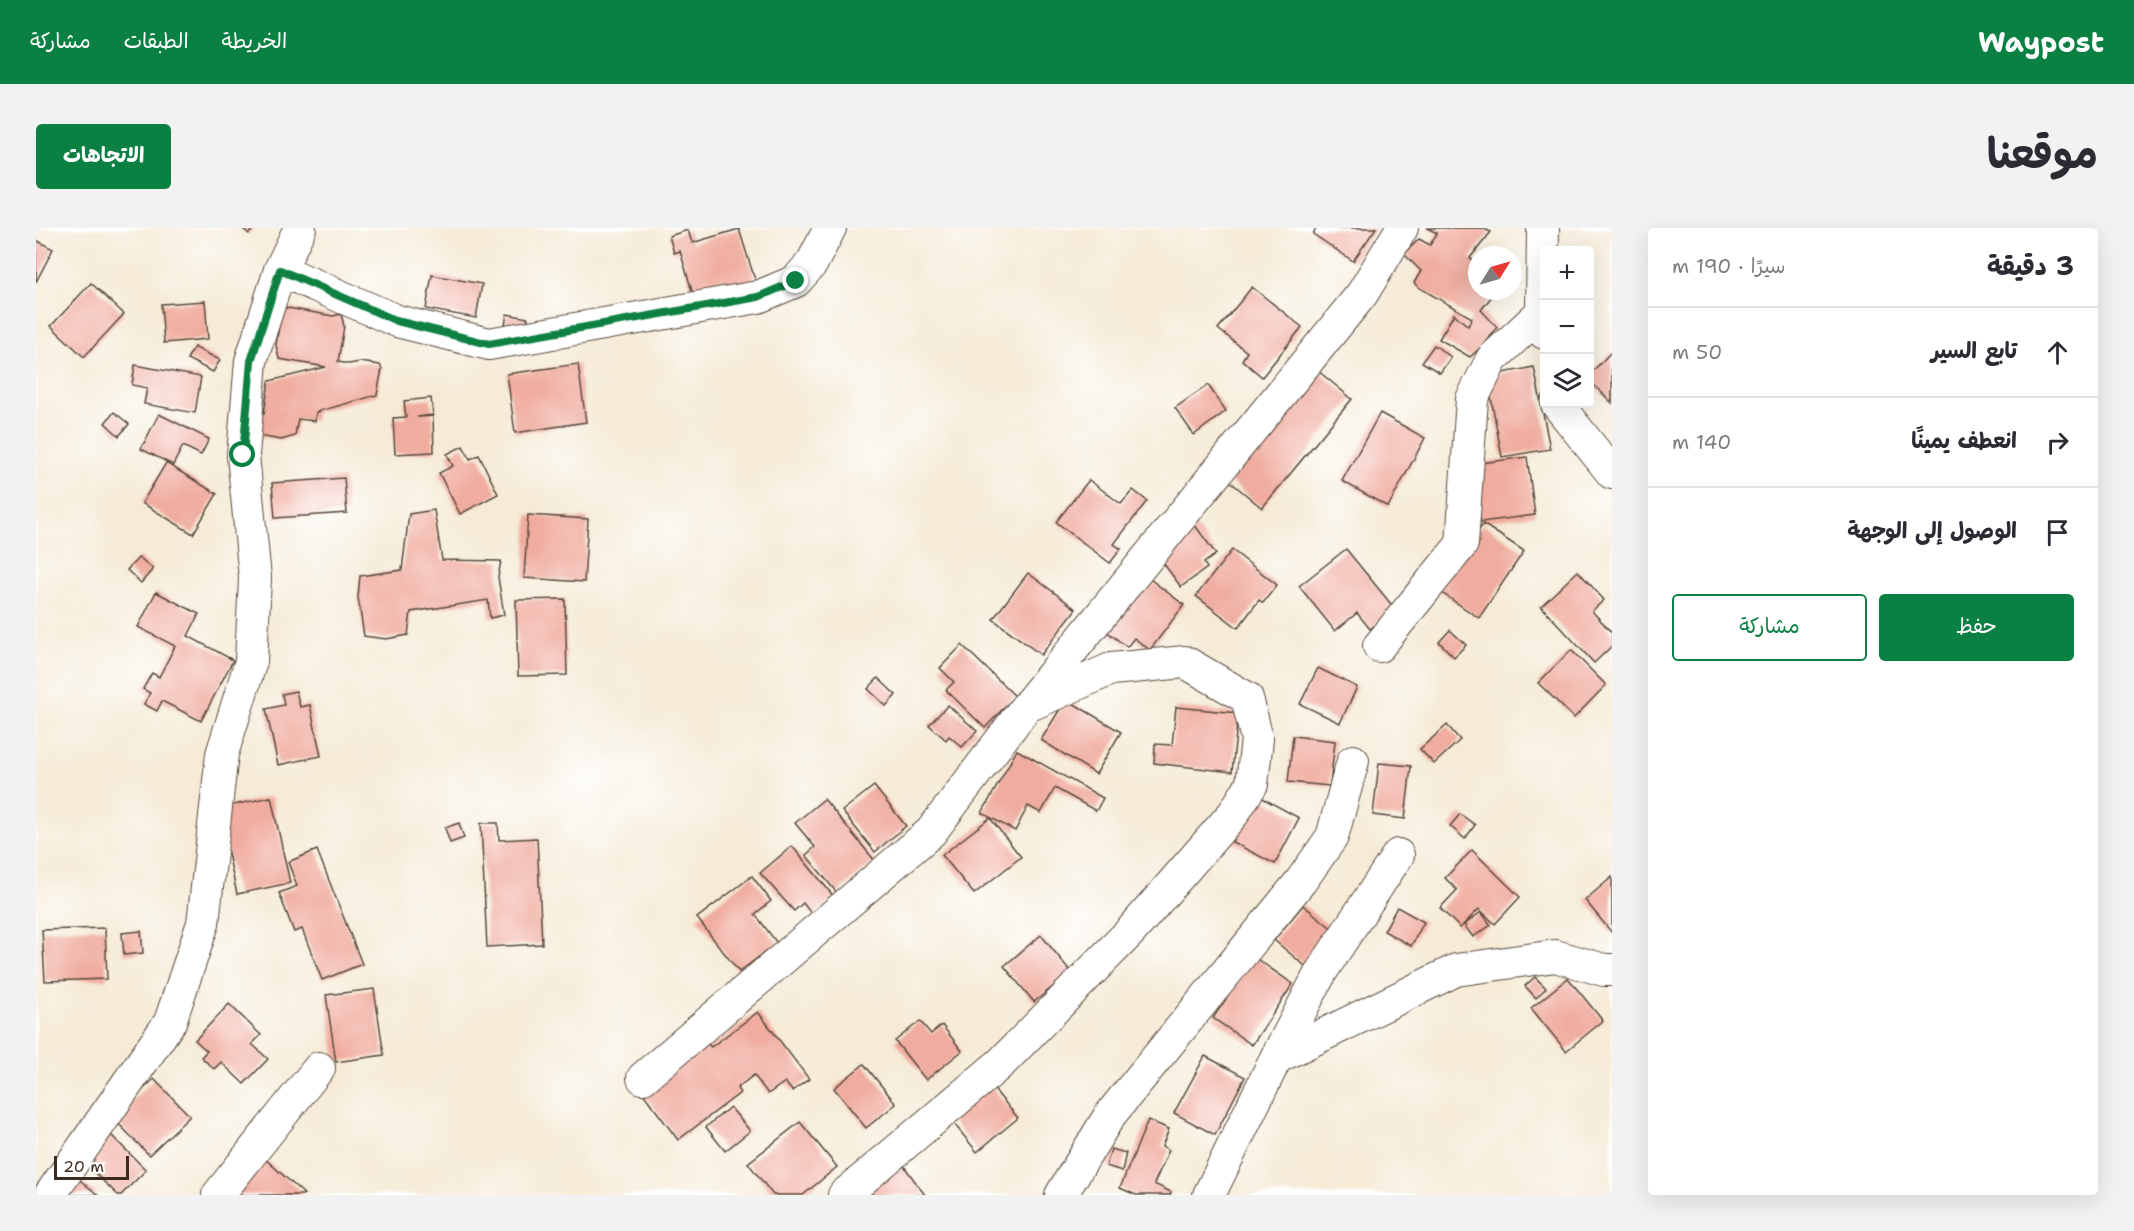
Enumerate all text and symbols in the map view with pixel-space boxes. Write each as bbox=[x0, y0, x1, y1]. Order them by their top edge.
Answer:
text: Waypost bbox=[1978, 23, 2104, 61]
text: مشاركة bbox=[30, 27, 91, 55]
text: الطبقات bbox=[124, 27, 189, 55]
text: الخريطة bbox=[222, 27, 287, 55]
button: الاتجاهات bbox=[36, 124, 171, 189]
text: موقعنا bbox=[1987, 125, 2098, 181]
north arrow bbox=[1468, 246, 1522, 300]
map controls bbox=[1540, 246, 1594, 408]
button: + bbox=[1540, 246, 1594, 300]
text: 3 دقيقة bbox=[1987, 248, 2074, 283]
text: سيرًا · 190 m bbox=[1672, 253, 1785, 279]
route end bbox=[782, 267, 808, 293]
button: − bbox=[1540, 300, 1594, 354]
text: تابع السير bbox=[1931, 336, 2017, 365]
icon: ahead bbox=[2041, 336, 2074, 369]
text: 50 m bbox=[1672, 339, 1722, 365]
button: layers bbox=[1540, 354, 1594, 408]
text: انعطف يمينًا bbox=[1911, 426, 2017, 455]
icon: right bbox=[2041, 426, 2074, 459]
text: 140 m bbox=[1672, 429, 1731, 455]
route start bbox=[229, 441, 255, 467]
text: الوصول إلى الوجهة bbox=[1847, 516, 2017, 545]
icon: arrive bbox=[2041, 516, 2074, 549]
button: مشاركة bbox=[1672, 594, 1867, 661]
button: حفظ bbox=[1879, 594, 2074, 661]
scale bar bbox=[54, 1153, 129, 1180]
text: 20 m bbox=[63, 1156, 104, 1177]

